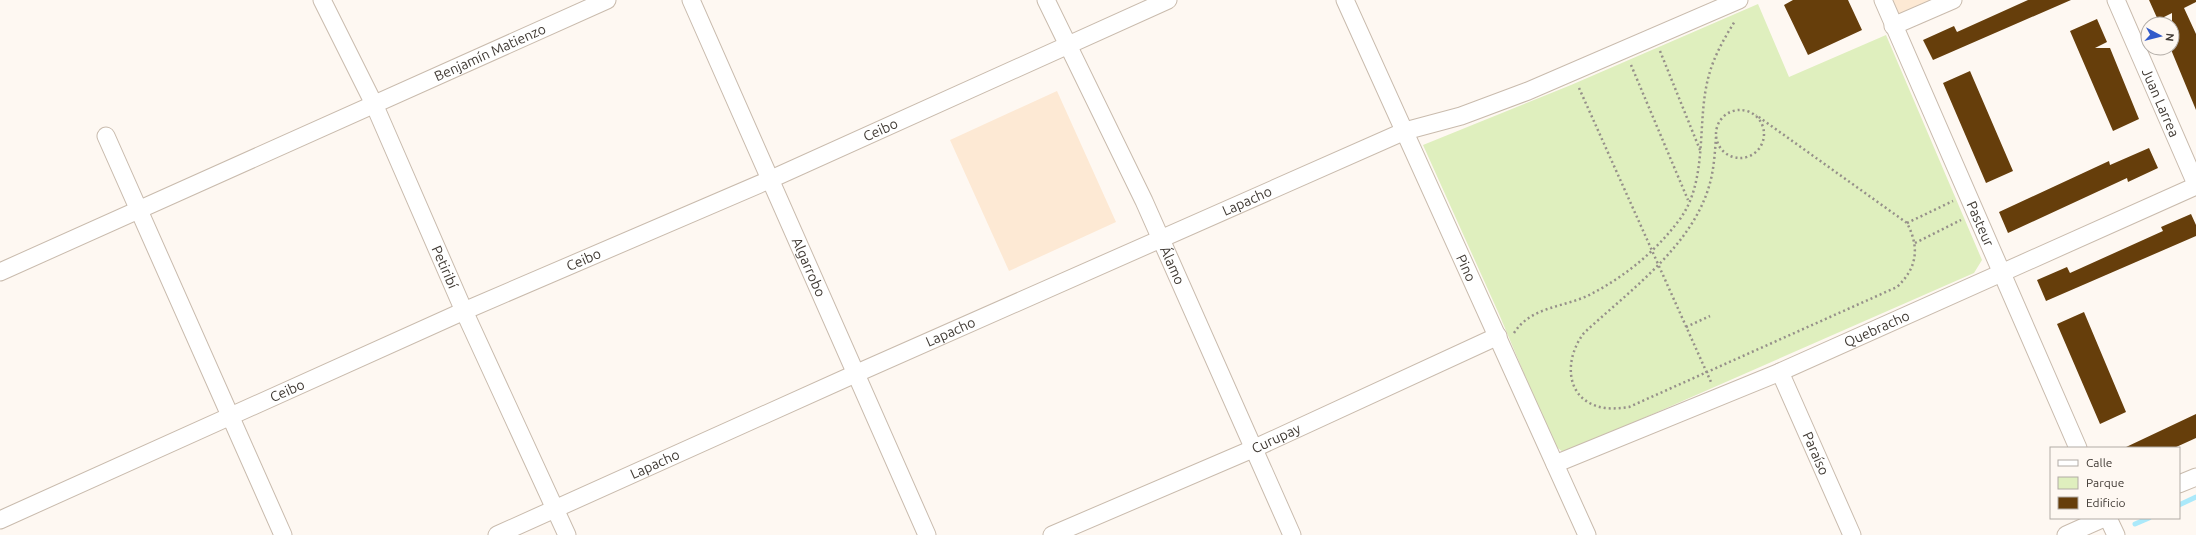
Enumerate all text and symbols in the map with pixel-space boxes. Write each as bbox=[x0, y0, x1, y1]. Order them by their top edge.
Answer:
north arrow bbox=[2140, 16, 2180, 56]
street label: Benjamín Matienzo bbox=[432, 20, 548, 84]
text: N bbox=[2163, 32, 2176, 42]
street label: Juan Larrea bbox=[2139, 66, 2183, 139]
street label: Ceibo bbox=[861, 115, 900, 144]
street label: Lapacho bbox=[1220, 183, 1274, 219]
street label: Pasteur bbox=[1963, 198, 1998, 250]
street label: Algarrobo bbox=[789, 235, 829, 299]
street label: Petiribí bbox=[429, 243, 461, 291]
street label: Álamo bbox=[1157, 243, 1188, 287]
street label: Ceibo bbox=[564, 245, 603, 274]
street label: Pino bbox=[1453, 252, 1479, 284]
street label: Quebracho bbox=[1841, 307, 1912, 350]
street label: Lapacho bbox=[923, 314, 978, 350]
street label: Ceibo bbox=[267, 376, 307, 405]
street label: Curupay bbox=[1249, 420, 1303, 456]
street label: Paraíso bbox=[1799, 429, 1832, 478]
street label: Lapacho bbox=[628, 446, 682, 482]
legend bbox=[2050, 447, 2180, 519]
text: Calle bbox=[2086, 456, 2112, 469]
text: Parque bbox=[2086, 476, 2124, 489]
text: Edificio bbox=[2086, 496, 2126, 509]

